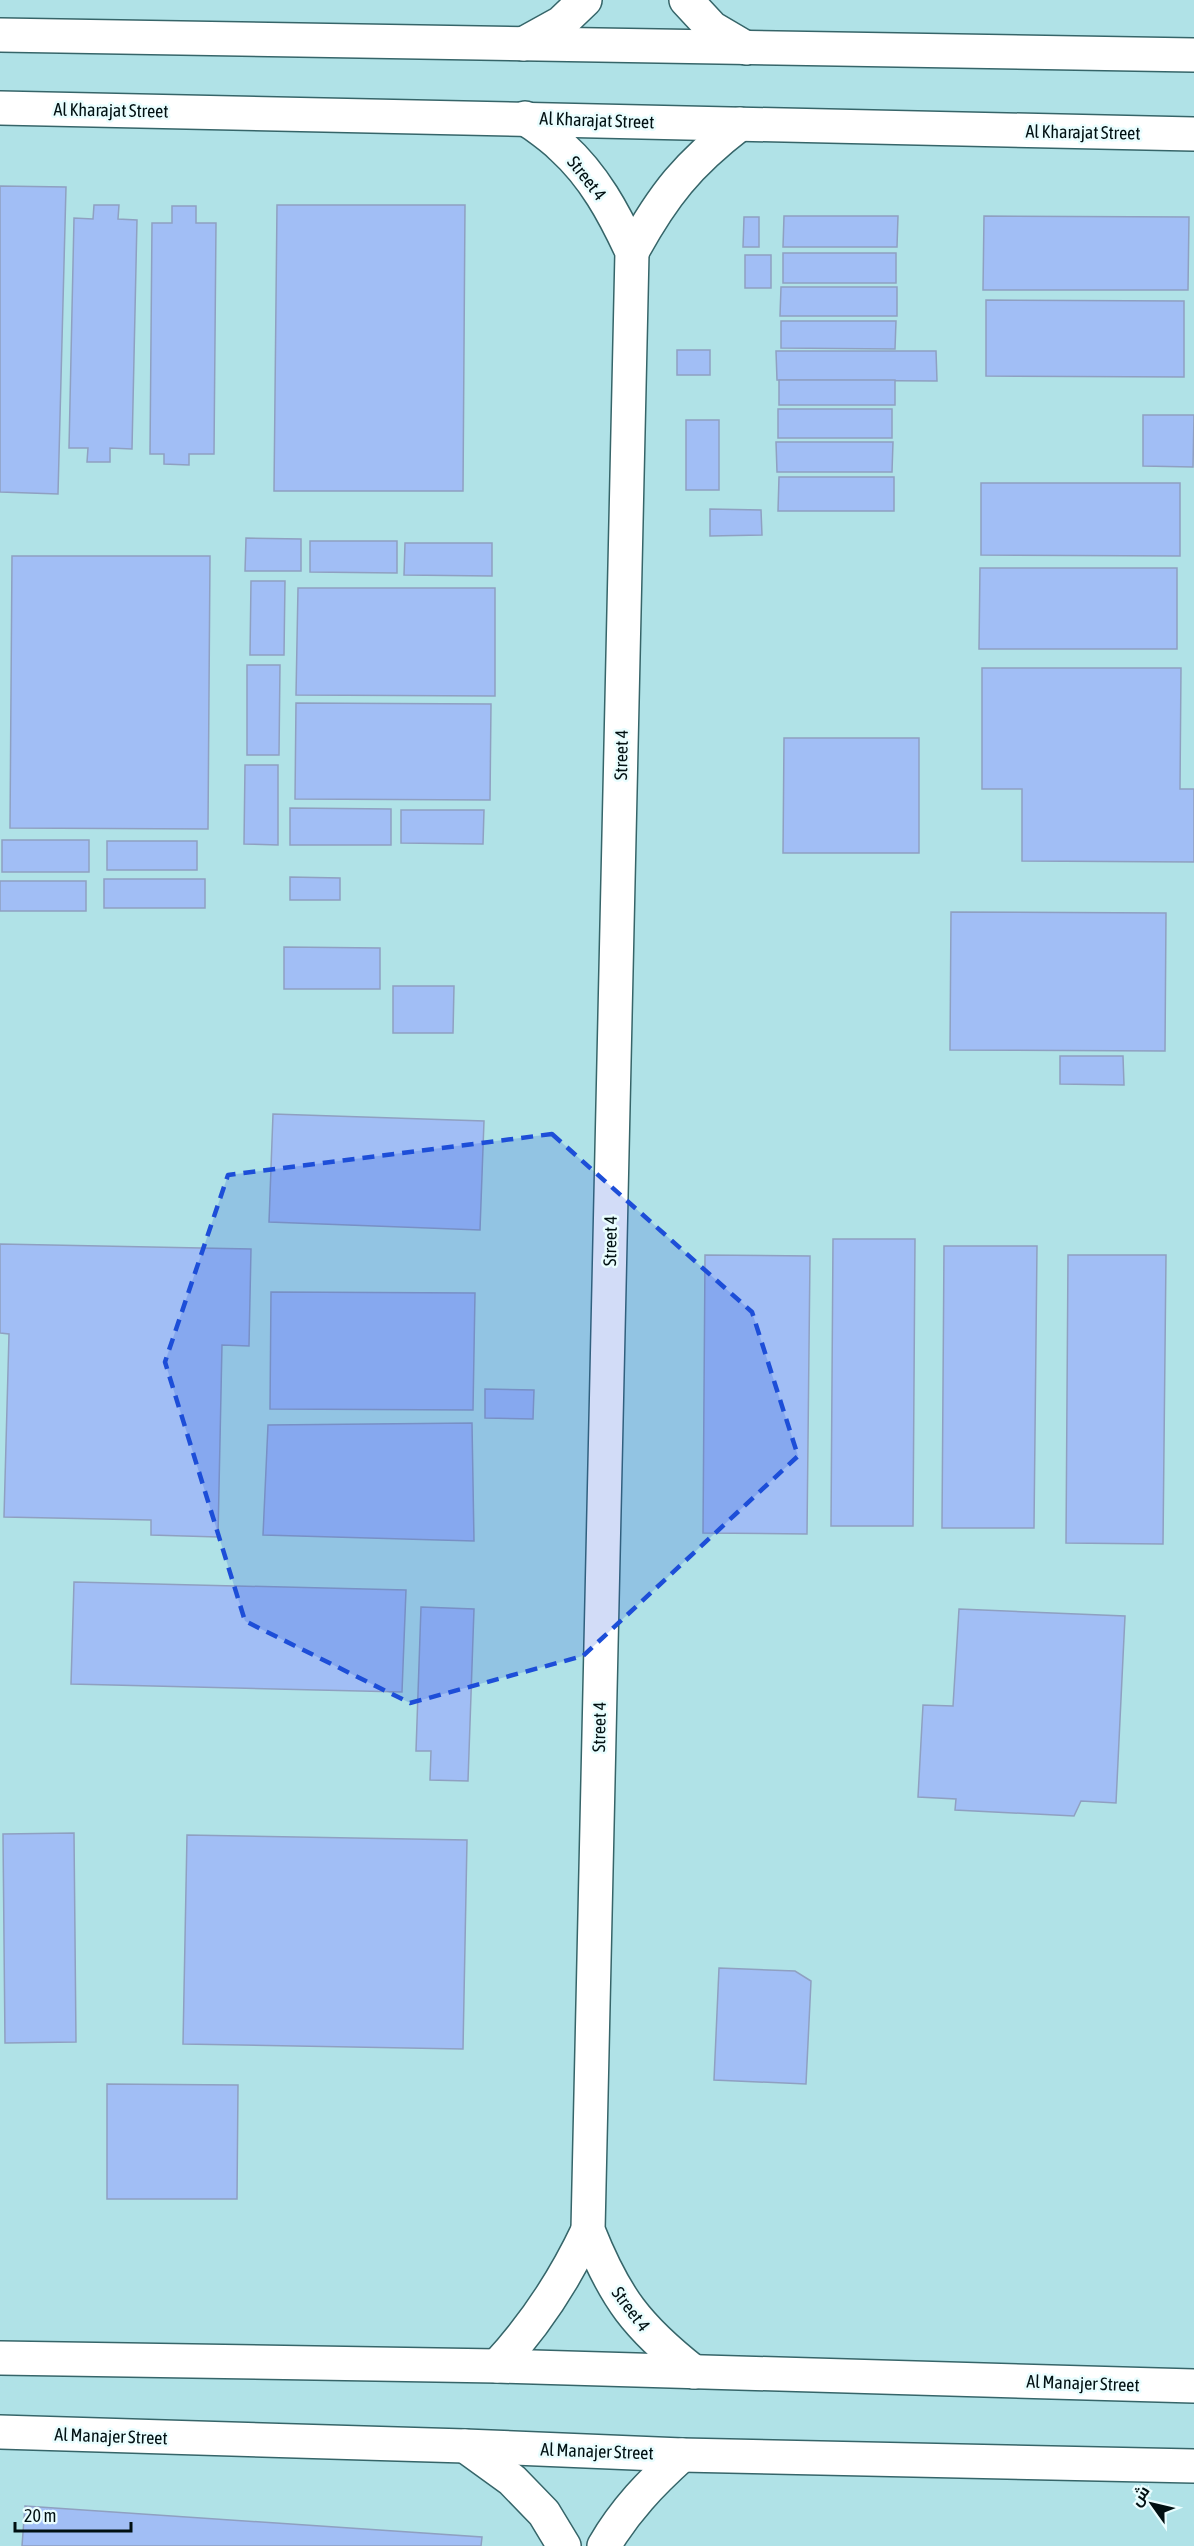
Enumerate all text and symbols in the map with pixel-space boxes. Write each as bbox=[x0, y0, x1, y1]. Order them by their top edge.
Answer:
street label: Al Kharajat Street bbox=[53, 98, 169, 122]
street label: Al Kharajat Street bbox=[539, 108, 655, 132]
street label: Al Kharajat Street bbox=[1025, 120, 1141, 144]
street label: Street 4 bbox=[563, 152, 611, 204]
street label: Street 4 bbox=[610, 730, 632, 780]
street label: Street 4 bbox=[599, 1216, 621, 1266]
street label: Street 4 bbox=[588, 1702, 610, 1752]
street label: Street 4 bbox=[607, 2283, 655, 2335]
street label: Al Manajer Street bbox=[1026, 2371, 1140, 2395]
street label: Al Manajer Street bbox=[54, 2424, 168, 2448]
street label: Al Manajer Street bbox=[540, 2439, 654, 2463]
north arrow bbox=[1122, 2474, 1182, 2534]
text: ش bbox=[1126, 2482, 1154, 2510]
scale bar bbox=[15, 2495, 130, 2533]
text: 20 m bbox=[24, 2505, 56, 2526]

